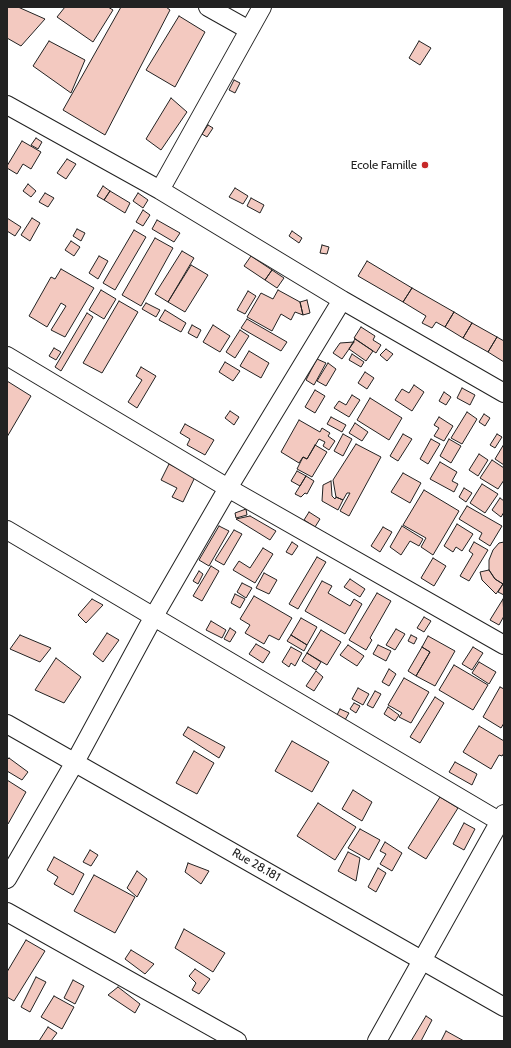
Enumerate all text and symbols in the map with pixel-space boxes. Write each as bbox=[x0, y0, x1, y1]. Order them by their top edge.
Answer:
place label: Ecole Famille bbox=[351, 158, 417, 172]
marker: Ecole Famille bbox=[420, 160, 430, 170]
street label: Rue 28.181 bbox=[229, 845, 283, 885]

